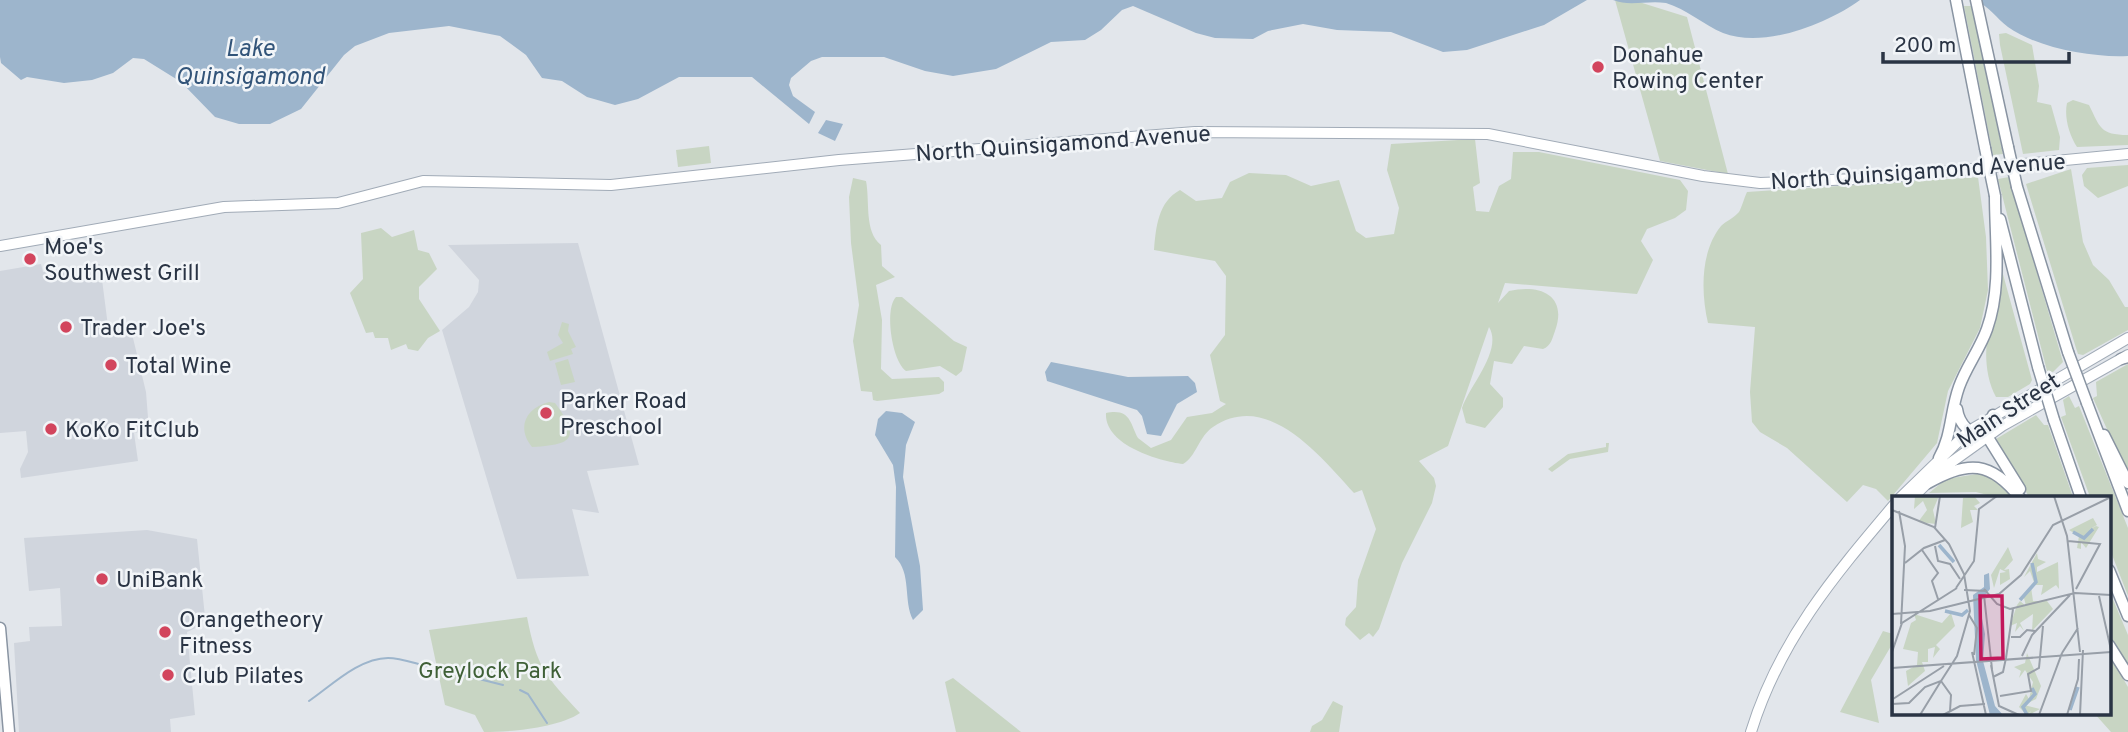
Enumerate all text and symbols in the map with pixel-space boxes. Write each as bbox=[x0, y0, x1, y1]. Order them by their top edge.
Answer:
scale bar bbox=[1883, 21, 2068, 65]
text: 200 m bbox=[1894, 33, 1956, 60]
water label: Lake Quinsigamond bbox=[175, 35, 327, 93]
place label: Donahue Rowing Center bbox=[1612, 42, 1764, 97]
marker: Donahue Rowing Center bbox=[1590, 59, 1606, 75]
street label: North Quinsigamond Avenue bbox=[915, 121, 1212, 170]
street label: North Quinsigamond Avenue bbox=[1770, 149, 2067, 198]
place label: Moe's Southwest Grill bbox=[44, 234, 200, 289]
marker: Moe's Southwest Grill bbox=[22, 251, 38, 267]
place label: Trader Joe's bbox=[80, 315, 206, 344]
marker: Trader Joe's bbox=[58, 319, 74, 335]
place label: Total Wine bbox=[125, 353, 231, 382]
marker: Total Wine bbox=[103, 357, 119, 373]
street label: Main Street bbox=[1952, 368, 2066, 456]
place label: Parker Road Preschool bbox=[560, 388, 687, 443]
marker: Parker Road Preschool bbox=[538, 405, 554, 421]
place label: KoKo FitClub bbox=[65, 417, 200, 446]
marker: KoKo FitClub bbox=[43, 421, 59, 437]
inset map bbox=[1892, 496, 2110, 714]
place label: UniBank bbox=[116, 567, 204, 596]
marker: UniBank bbox=[94, 571, 110, 587]
place label: Orangetheory Fitness bbox=[179, 607, 323, 662]
marker: Orangetheory Fitness bbox=[157, 624, 173, 640]
park label: Greylock Park bbox=[418, 658, 562, 687]
place label: Club Pilates bbox=[182, 663, 304, 692]
marker: Club Pilates bbox=[160, 667, 176, 683]

